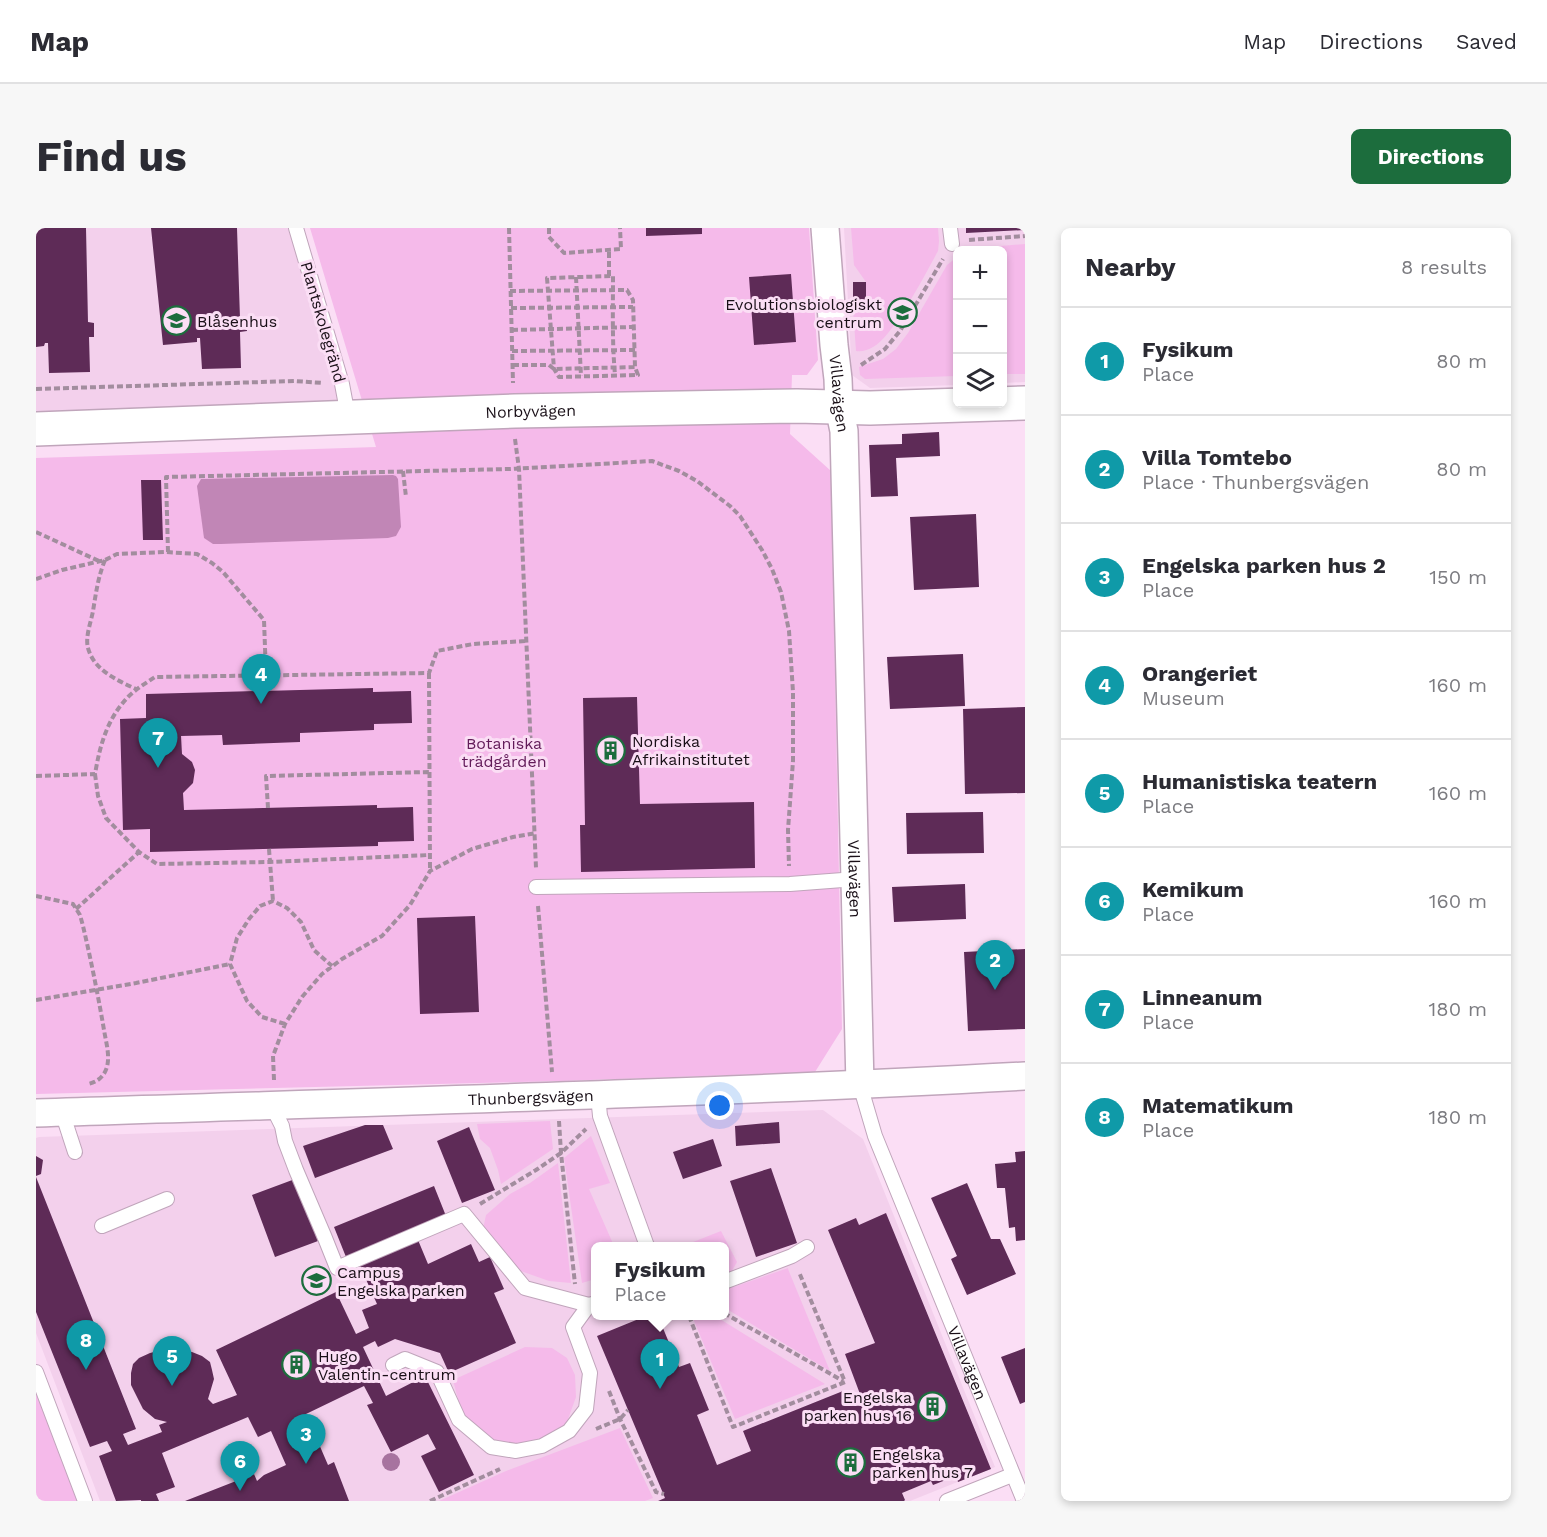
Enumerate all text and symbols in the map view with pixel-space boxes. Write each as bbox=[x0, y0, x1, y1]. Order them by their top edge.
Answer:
text: Map bbox=[30, 25, 89, 58]
text: Map bbox=[1243, 29, 1286, 54]
text: Directions bbox=[1319, 29, 1423, 54]
text: Saved bbox=[1456, 29, 1517, 54]
button: Directions bbox=[1351, 129, 1511, 184]
text: Find us bbox=[36, 132, 187, 181]
map controls bbox=[953, 246, 1007, 408]
button: + bbox=[953, 246, 1007, 300]
text: Nearby bbox=[1085, 252, 1176, 282]
text: 8 results bbox=[1401, 255, 1487, 279]
street label: Plantskolegränd bbox=[297, 259, 349, 385]
place label: Evolutionsbiologiskt centrum bbox=[725, 295, 882, 332]
school or university icon: Evolutionsbiologiskt centrum bbox=[887, 297, 919, 329]
button: − bbox=[953, 300, 1007, 354]
school or university icon: Blåsenhus bbox=[160, 305, 192, 337]
place label: Blåsenhus bbox=[197, 312, 277, 331]
text: Fysikum bbox=[1142, 337, 1233, 362]
text: 1 bbox=[1100, 349, 1109, 373]
text: 80 m bbox=[1436, 349, 1487, 373]
street label: Villavägen bbox=[826, 353, 853, 434]
button: layers bbox=[953, 354, 1007, 408]
text: Place bbox=[1142, 362, 1194, 386]
street label: Norbyvägen bbox=[485, 400, 576, 422]
text: Villa Tomtebo bbox=[1142, 445, 1292, 470]
text: 2 bbox=[1099, 457, 1110, 481]
text: 80 m bbox=[1436, 457, 1487, 481]
text: Place · Thunbergsvägen bbox=[1142, 470, 1369, 494]
text: Engelska parken hus 2 bbox=[1142, 553, 1386, 578]
text: 3 bbox=[1099, 565, 1110, 589]
text: 150 m bbox=[1429, 565, 1487, 589]
text: Place bbox=[1142, 578, 1194, 602]
pin: 4 bbox=[242, 654, 280, 704]
text: Orangeriet bbox=[1142, 661, 1257, 686]
text: 4 bbox=[1098, 673, 1111, 697]
text: 160 m bbox=[1429, 673, 1487, 697]
text: Museum bbox=[1142, 686, 1225, 710]
pin: 7 bbox=[138, 718, 178, 768]
place label: Nordiska Afrikainstitutet bbox=[632, 732, 750, 769]
park label: Botaniska trädgården bbox=[461, 734, 547, 771]
building icon: Nordiska Afrikainstitutet bbox=[595, 734, 627, 766]
text: Humanistiska teatern bbox=[1142, 769, 1377, 794]
text: 5 bbox=[1099, 781, 1110, 805]
text: 160 m bbox=[1429, 781, 1487, 805]
text: Place bbox=[1142, 794, 1194, 818]
street label: Villavägen bbox=[845, 839, 865, 918]
text: Kemikum bbox=[1142, 877, 1244, 902]
text: 6 bbox=[1098, 889, 1111, 913]
text: 160 m bbox=[1429, 889, 1487, 913]
text: Place bbox=[1142, 902, 1194, 926]
pin: 2 bbox=[976, 940, 1014, 990]
text: Linneanum bbox=[1142, 985, 1262, 1010]
text: 7 bbox=[1098, 997, 1111, 1021]
text: 180 m bbox=[1429, 997, 1487, 1021]
text: Place bbox=[1142, 1010, 1194, 1034]
street label: Thunbergsvägen bbox=[467, 1085, 594, 1109]
your location bbox=[705, 1091, 734, 1120]
text: Matematikum bbox=[1142, 1093, 1294, 1118]
text: 8 bbox=[1098, 1105, 1111, 1129]
text: 180 m bbox=[1429, 1105, 1487, 1129]
text: Place bbox=[1142, 1118, 1194, 1142]
popup bbox=[591, 1242, 729, 1320]
text: Fysikum bbox=[614, 1257, 706, 1282]
place label: Campus Engelska parken bbox=[337, 1263, 465, 1300]
school or university icon: Campus Engelska parken bbox=[300, 1265, 332, 1297]
text: Place bbox=[614, 1282, 667, 1306]
pin: 8 bbox=[67, 1320, 106, 1370]
street label: Villavägen bbox=[944, 1323, 991, 1402]
pin: 5 bbox=[152, 1336, 192, 1386]
pin: 1 bbox=[640, 1340, 680, 1389]
place label: Hugo Valentin-centrum bbox=[318, 1347, 456, 1384]
building icon: Hugo Valentin-centrum bbox=[281, 1349, 313, 1381]
place label: Engelska parken hus 16 bbox=[804, 1388, 912, 1425]
building icon: Engelska parken hus 16 bbox=[917, 1390, 949, 1422]
pin: 3 bbox=[286, 1414, 326, 1464]
pin: 6 bbox=[220, 1442, 260, 1491]
place label: Engelska parken hus 7 bbox=[872, 1445, 973, 1482]
building icon: Engelska parken hus 7 bbox=[835, 1447, 867, 1479]

